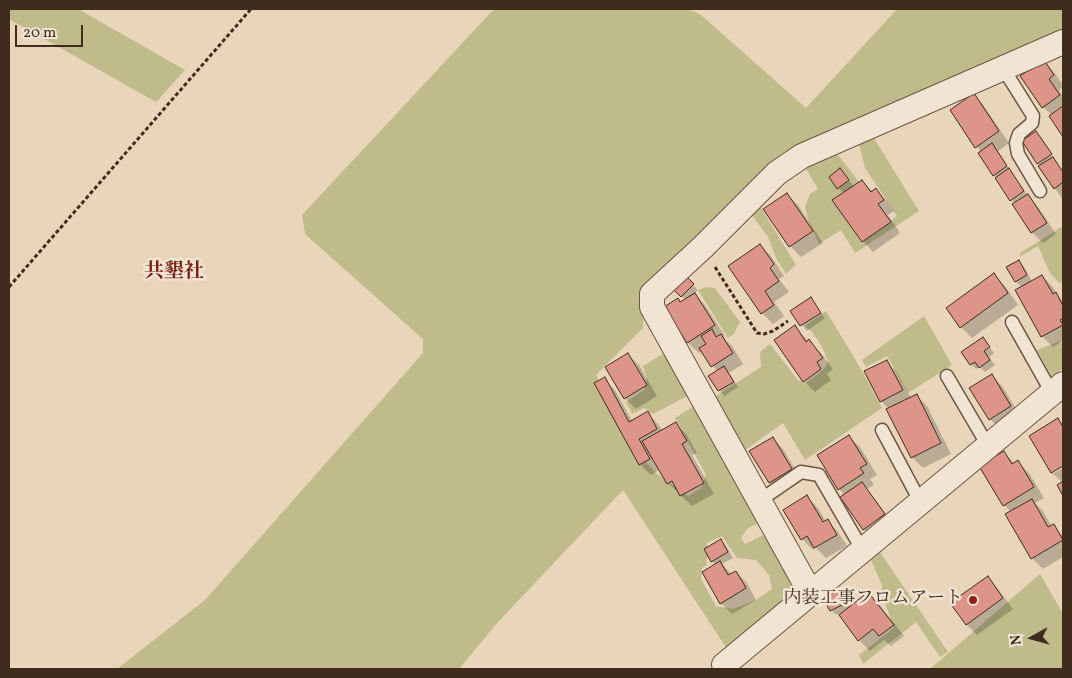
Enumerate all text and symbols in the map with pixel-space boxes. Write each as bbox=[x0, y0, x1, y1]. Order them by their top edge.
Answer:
scale bar bbox=[18, 15, 85, 47]
text: 20 m bbox=[23, 23, 56, 44]
district label: 共墾社 bbox=[144, 261, 204, 285]
place label: 内装工事フロムアート bbox=[784, 589, 963, 611]
marker: 内装工事フロムアート bbox=[967, 594, 979, 606]
north arrow bbox=[1007, 613, 1057, 663]
text: N bbox=[1007, 634, 1027, 646]

